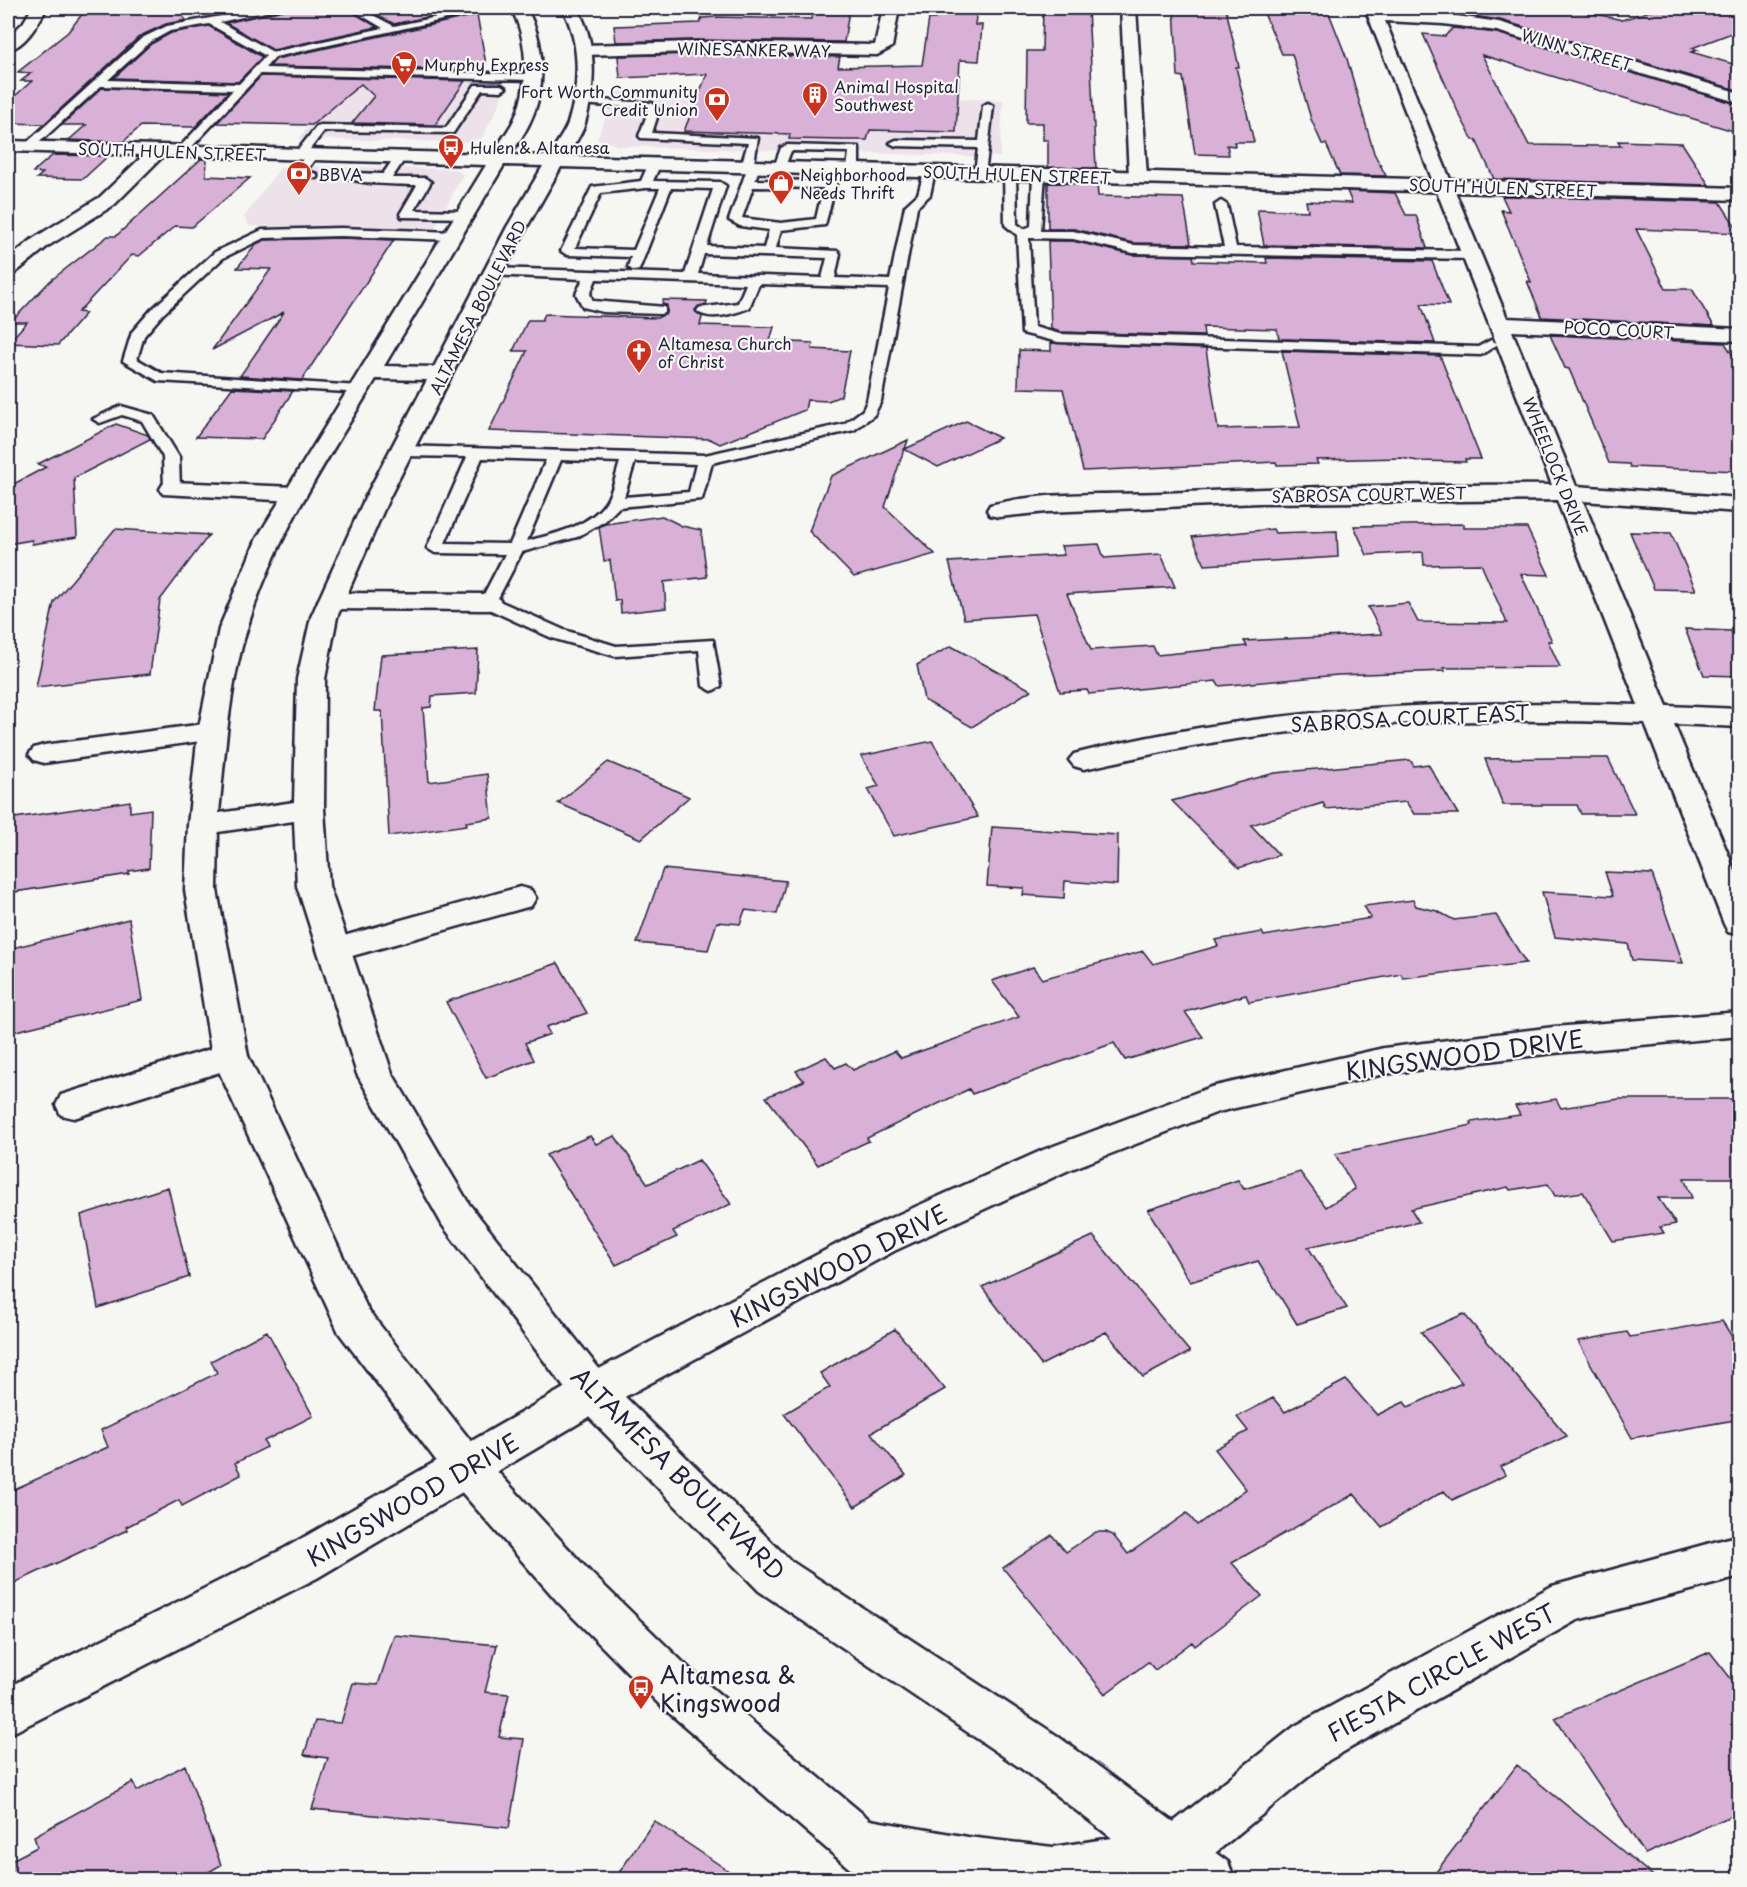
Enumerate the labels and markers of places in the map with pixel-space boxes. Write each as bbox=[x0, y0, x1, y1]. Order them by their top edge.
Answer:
supermarket icon: Murphy Express bbox=[389, 49, 419, 87]
place label: Murphy Express bbox=[424, 52, 549, 76]
place label: Animal Hospital Southwest bbox=[834, 74, 959, 116]
place label: Fort Worth Community Credit Union bbox=[521, 79, 698, 121]
building icon: Animal Hospital Southwest bbox=[800, 80, 830, 118]
bank icon: Fort Worth Community Credit Union bbox=[702, 85, 732, 123]
bus stop icon: Hulen & Altamesa bbox=[436, 132, 466, 170]
place label: Hulen & Altamesa bbox=[470, 135, 610, 159]
bank icon: BBVA bbox=[284, 159, 314, 197]
place label: BBVA bbox=[318, 162, 363, 186]
place label: Neighborhood Needs Thrift bbox=[800, 162, 906, 204]
shop icon: Neighborhood Needs Thrift bbox=[766, 168, 796, 206]
place label: Altamesa Church of Christ bbox=[658, 331, 791, 373]
church icon: Altamesa Church of Christ bbox=[624, 337, 654, 375]
place label: Altamesa & Kingswood bbox=[660, 1656, 796, 1720]
bus stop icon: Altamesa & Kingswood bbox=[626, 1673, 656, 1711]

